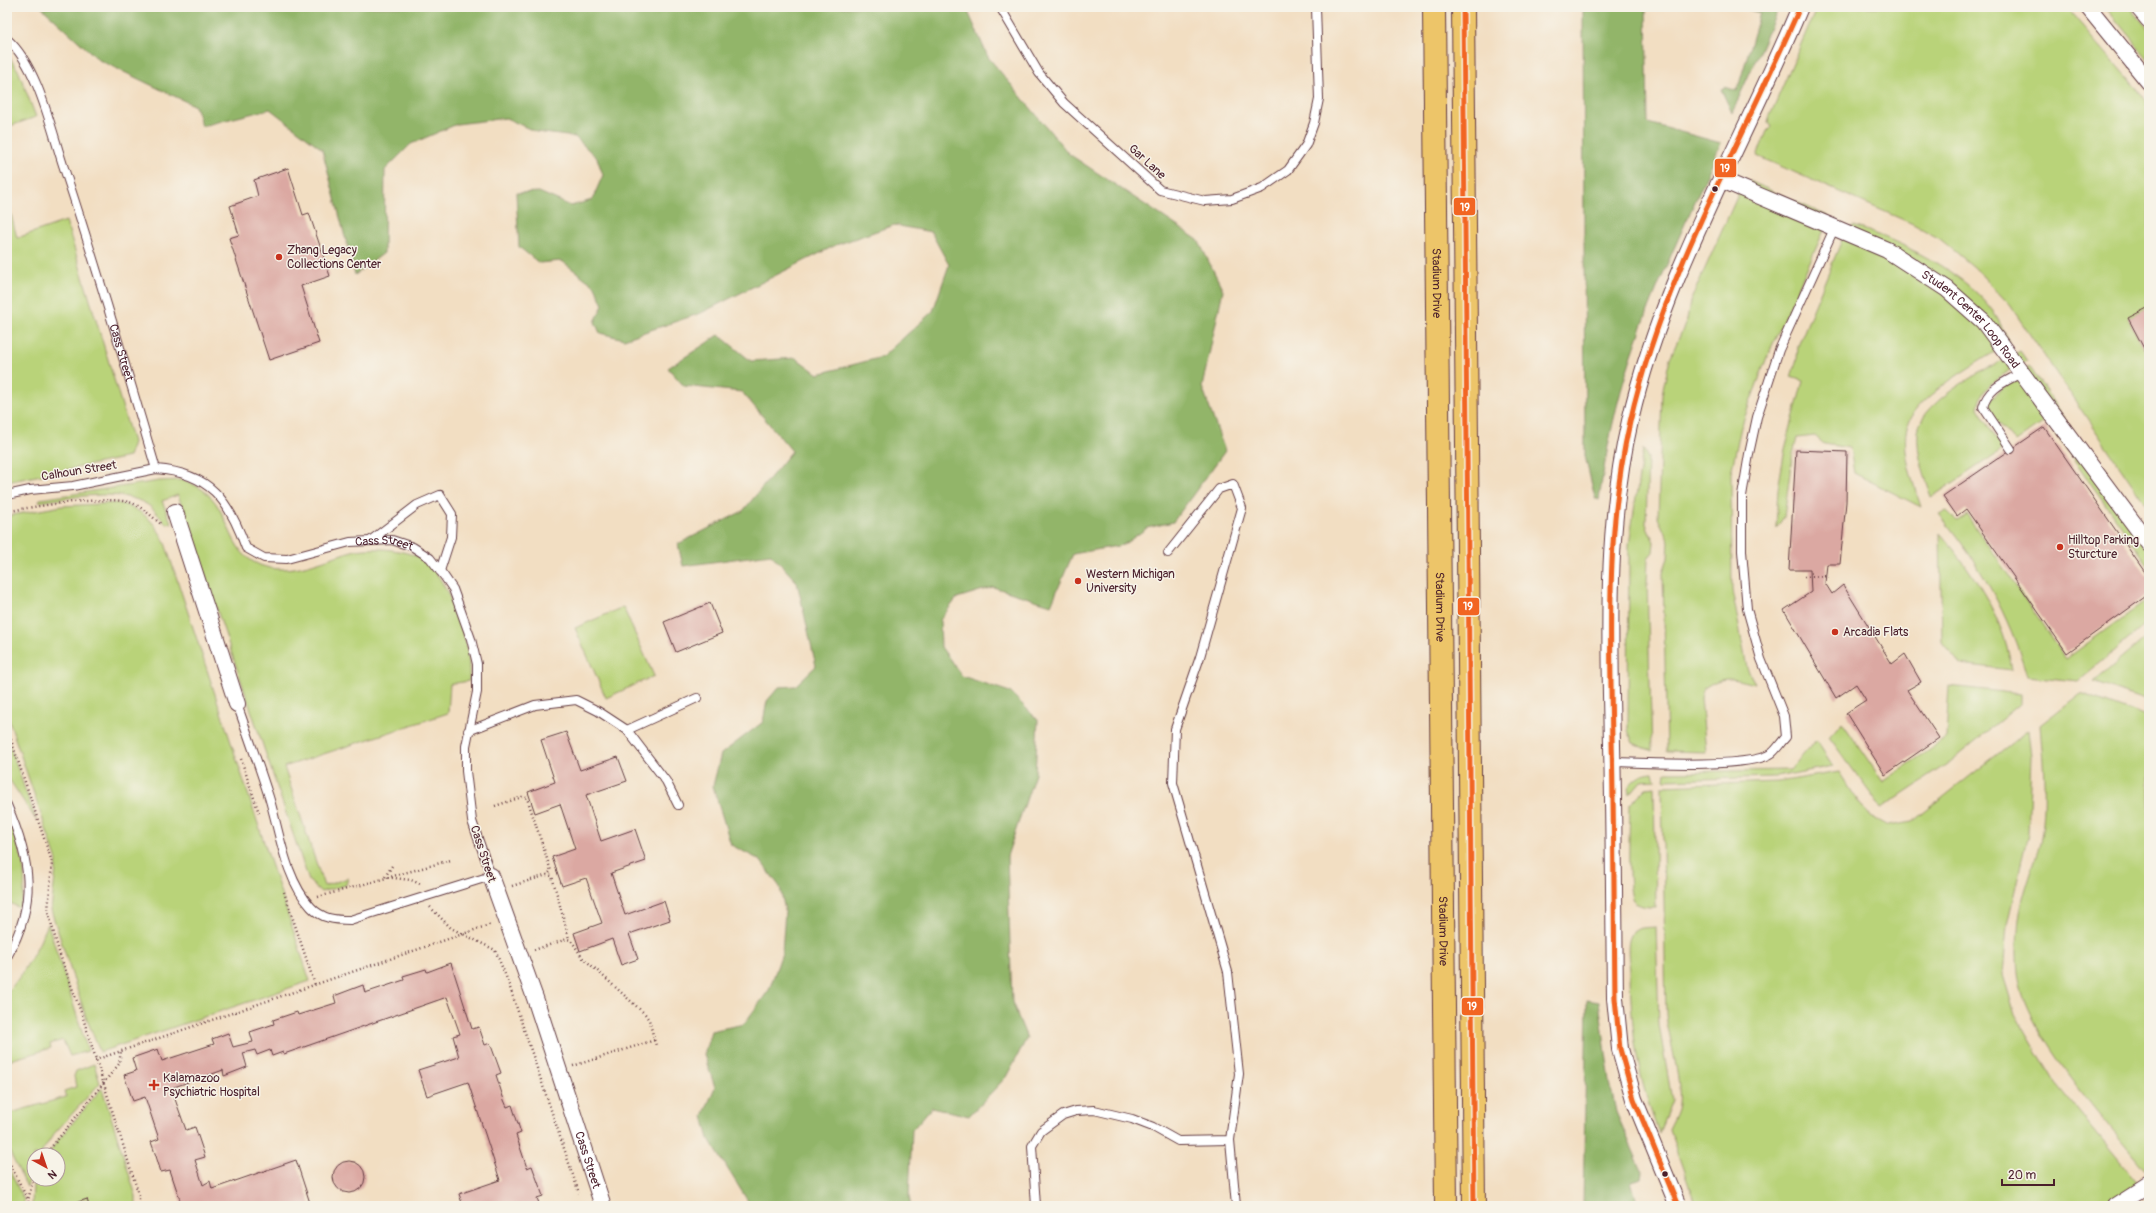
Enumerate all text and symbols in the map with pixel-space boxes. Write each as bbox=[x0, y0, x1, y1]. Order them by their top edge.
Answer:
street label: Gar Lane bbox=[1125, 141, 1169, 183]
line badge: 19 bbox=[1714, 158, 1737, 178]
text: 19 bbox=[1720, 162, 1730, 175]
unlabelled marker bbox=[1710, 184, 1720, 194]
line badge: 19 bbox=[1453, 197, 1476, 216]
text: 19 bbox=[1460, 201, 1470, 214]
place label: Zhang Legacy Collections Center bbox=[287, 243, 382, 272]
street label: Stadium Drive bbox=[1429, 248, 1445, 318]
marker: Zhang Legacy Collections Center bbox=[274, 252, 284, 262]
street label: Student Center Loop Road bbox=[1919, 267, 2023, 371]
street label: Cass Street bbox=[106, 322, 137, 383]
street label: Calhoun Street bbox=[40, 458, 118, 484]
street label: Cass Street bbox=[355, 532, 415, 554]
place label: Hilltop Parking Sturcture bbox=[2068, 533, 2139, 562]
marker: Hilltop Parking Sturcture bbox=[2055, 542, 2065, 552]
place label: Western Michigan University bbox=[1086, 567, 1175, 596]
street label: Stadium Drive bbox=[1432, 572, 1448, 642]
marker: Western Michigan University bbox=[1073, 576, 1083, 586]
line badge: 19 bbox=[1457, 597, 1480, 616]
text: 19 bbox=[1463, 600, 1473, 613]
place label: Arcadia Flats bbox=[1843, 625, 1909, 640]
marker: Arcadia Flats bbox=[1830, 627, 1840, 637]
street label: Cass Street bbox=[467, 824, 499, 884]
street label: Stadium Drive bbox=[1435, 896, 1451, 966]
line badge: 19 bbox=[1461, 997, 1484, 1016]
text: 19 bbox=[1467, 1000, 1477, 1013]
place label: Kalamazoo Psychiatric Hospital bbox=[163, 1071, 260, 1100]
marker: Kalamazoo Psychiatric Hospital bbox=[148, 1079, 160, 1091]
street label: Cass Street bbox=[572, 1130, 604, 1190]
north arrow bbox=[26, 1147, 66, 1187]
scale bar bbox=[2002, 1161, 2054, 1187]
text: N bbox=[45, 1167, 59, 1182]
text: 20 m bbox=[2008, 1168, 2037, 1183]
unlabelled marker bbox=[1660, 1169, 1670, 1179]

